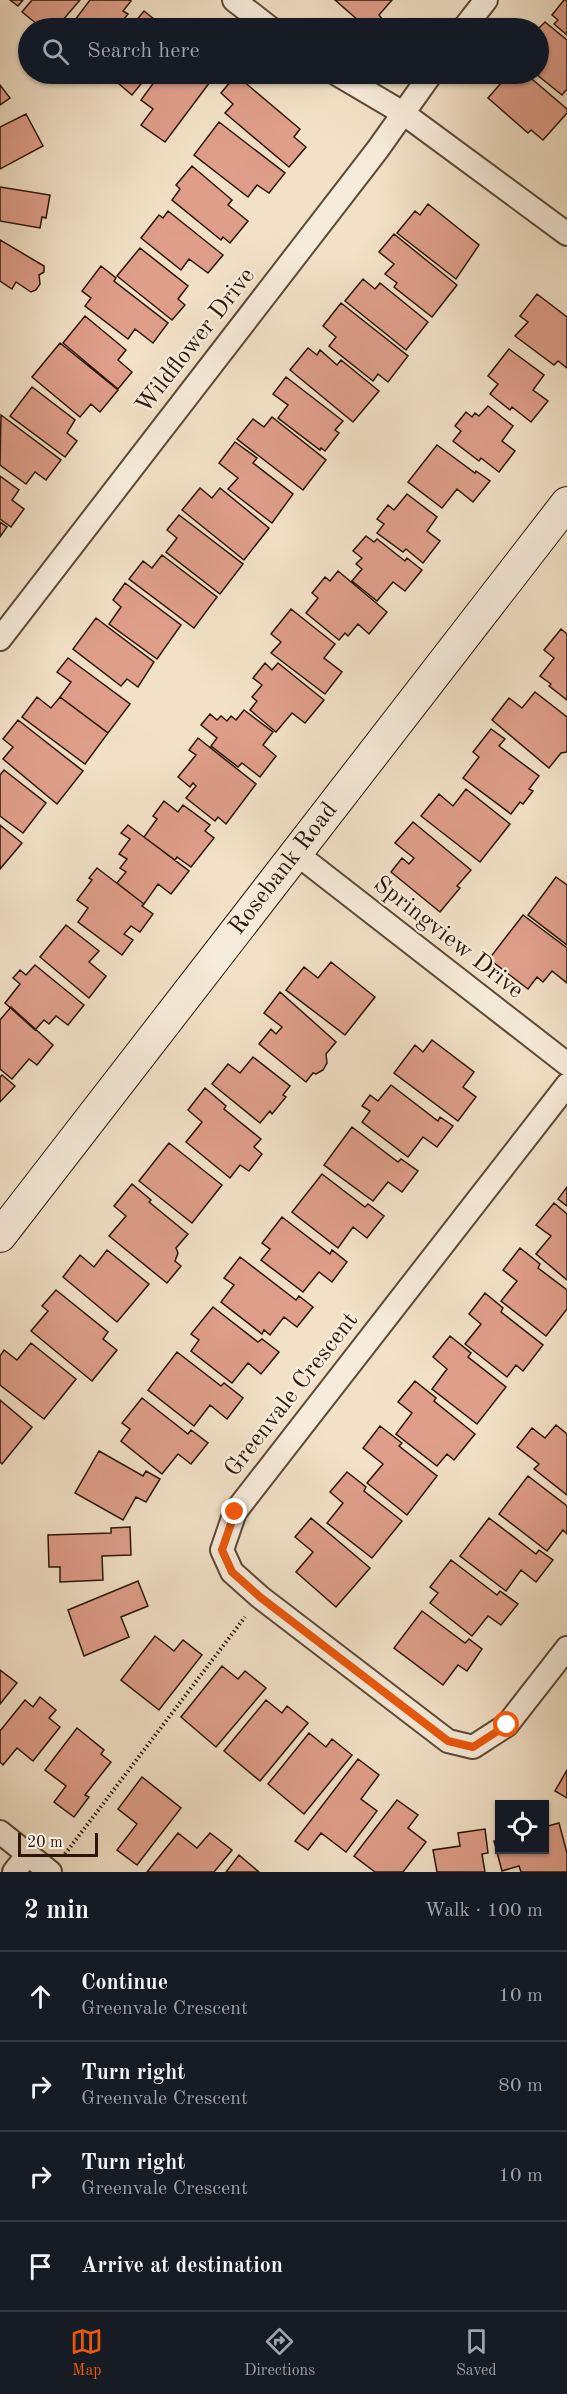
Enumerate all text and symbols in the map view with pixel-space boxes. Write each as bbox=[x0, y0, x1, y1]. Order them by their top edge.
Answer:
search box bbox=[18, 18, 549, 84]
icon: search bbox=[39, 35, 72, 68]
text: Search here bbox=[87, 40, 200, 62]
street label: Wildflower Drive bbox=[132, 264, 260, 418]
street label: Rosebank Road bbox=[225, 798, 342, 940]
street label: Springview Drive bbox=[369, 872, 527, 1004]
street label: Greenvale Crescent bbox=[221, 1309, 363, 1481]
route end bbox=[221, 1498, 247, 1524]
route start bbox=[493, 1711, 519, 1737]
map controls bbox=[495, 1800, 549, 1854]
button: locate bbox=[495, 1800, 549, 1854]
scale bar bbox=[18, 1830, 98, 1858]
text: 20 m bbox=[27, 1835, 63, 1851]
text: 2 min bbox=[24, 1898, 89, 1924]
text: Walk · 100 m bbox=[424, 1901, 543, 1921]
text: Continue bbox=[81, 1972, 168, 1994]
icon: ahead bbox=[24, 1980, 57, 2013]
text: 10 m bbox=[498, 1986, 543, 2006]
text: Greenvale Crescent bbox=[81, 1999, 248, 2019]
text: Turn right bbox=[81, 2062, 185, 2084]
icon: right bbox=[24, 2070, 57, 2103]
text: 80 m bbox=[498, 2076, 543, 2096]
text: Greenvale Crescent bbox=[81, 2089, 248, 2109]
text: Turn right bbox=[81, 2152, 185, 2174]
icon: right bbox=[24, 2160, 57, 2193]
text: 10 m bbox=[498, 2166, 543, 2186]
text: Greenvale Crescent bbox=[81, 2179, 248, 2199]
icon: arrive bbox=[24, 2250, 57, 2283]
text: Arrive at destination bbox=[81, 2255, 283, 2277]
tab: Map bbox=[70, 2325, 103, 2381]
tab: Directions bbox=[244, 2325, 315, 2381]
tab: Saved bbox=[456, 2325, 497, 2381]

